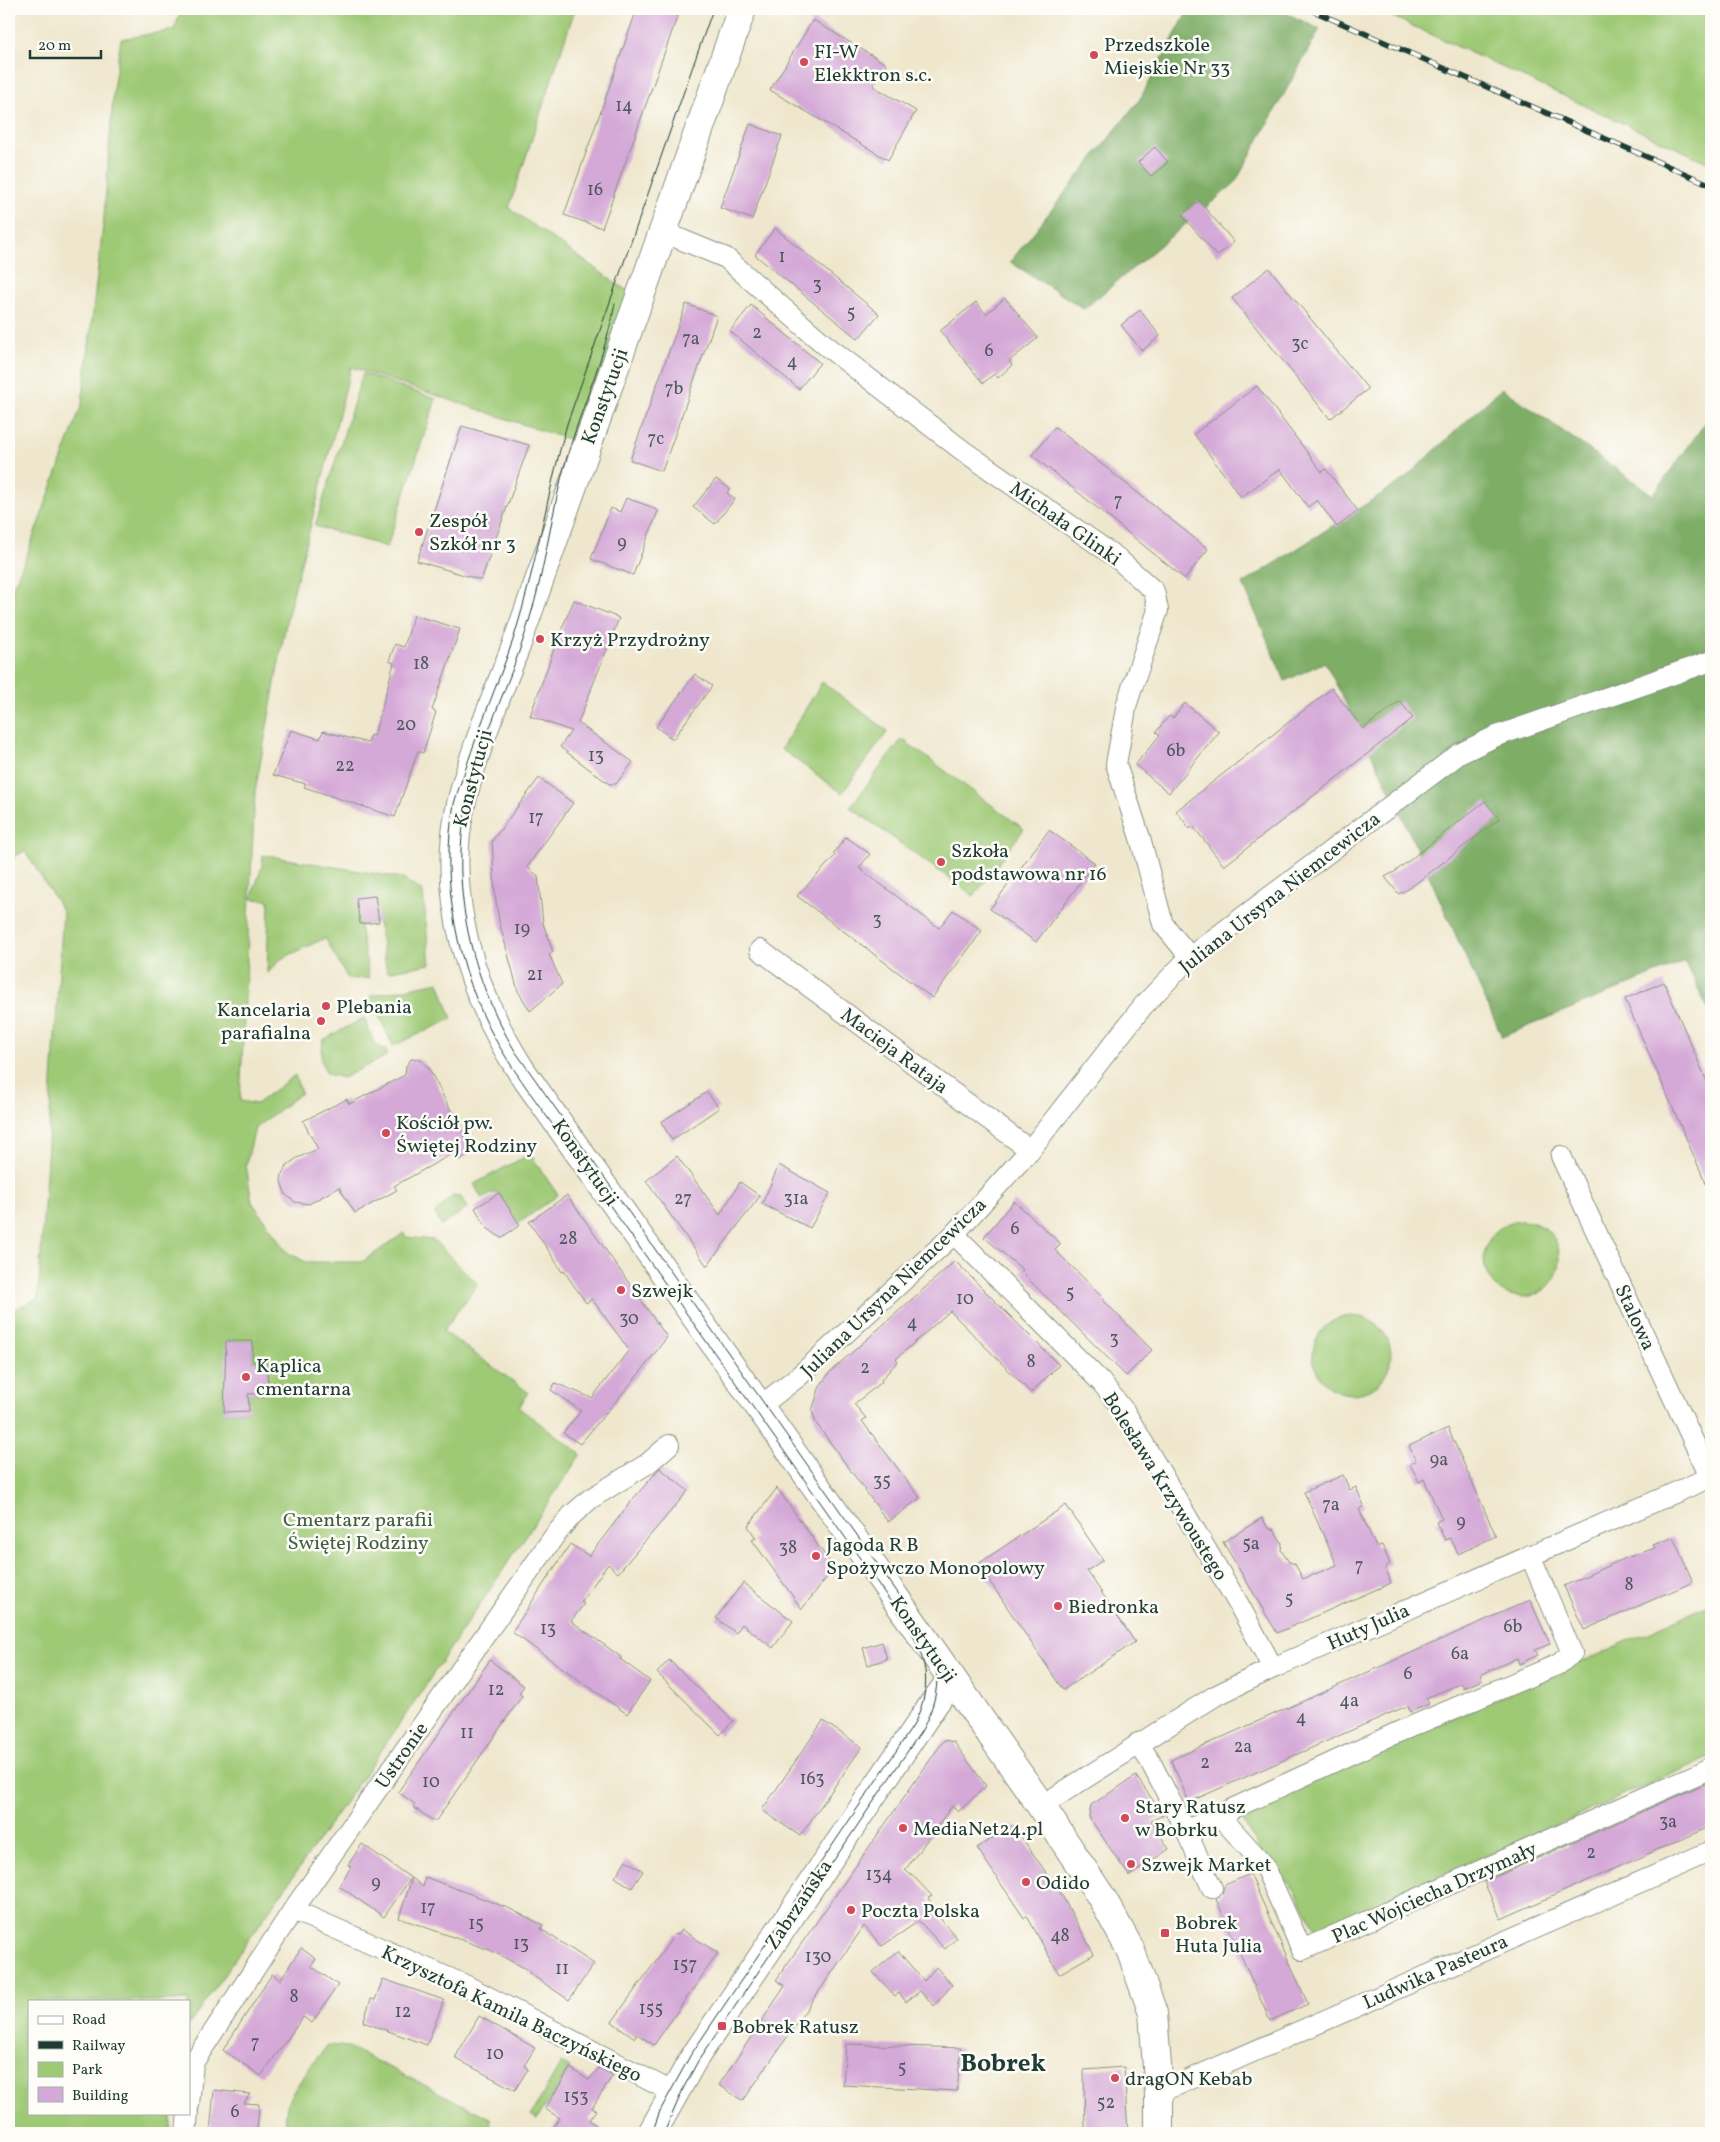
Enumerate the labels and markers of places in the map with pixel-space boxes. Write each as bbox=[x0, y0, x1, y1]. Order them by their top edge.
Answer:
place label: Przedszkole Miejskie Nr 33 bbox=[1104, 32, 1230, 83]
place label: FI-W Elekktron s.c. bbox=[814, 39, 932, 90]
marker: Przedszkole Miejskie Nr 33 bbox=[1088, 49, 1100, 61]
marker: FI-W Elekktron s.c. bbox=[798, 56, 810, 68]
place label: Zespół Szkół nr 3 bbox=[429, 508, 516, 559]
marker: Zespół Szkół nr 3 bbox=[413, 526, 425, 538]
place label: Krzyż Przydrożny bbox=[550, 627, 710, 655]
marker: Krzyż Przydrożny bbox=[534, 633, 546, 645]
place label: Szkoła podstawowa nr 16 bbox=[951, 838, 1107, 889]
marker: Szkoła podstawowa nr 16 bbox=[935, 856, 947, 868]
place label: Plebania bbox=[336, 994, 412, 1022]
place label: Kancelaria parafialna bbox=[217, 997, 311, 1048]
marker: Plebania bbox=[320, 1000, 332, 1012]
marker: Kancelaria parafialna bbox=[315, 1015, 327, 1027]
place label: Kościół pw. Świętej Rodziny bbox=[396, 1110, 537, 1161]
marker: Kościół pw. Świętej Rodziny bbox=[380, 1127, 392, 1139]
place label: Szwejk bbox=[631, 1278, 693, 1306]
marker: Szwejk bbox=[615, 1284, 627, 1296]
place label: Kaplica cmentarna bbox=[256, 1353, 351, 1404]
marker: Kaplica cmentarna bbox=[240, 1371, 252, 1383]
place label: Jagoda R B Spożywczo Monopolowy bbox=[826, 1532, 1045, 1583]
marker: Jagoda R B Spożywczo Monopolowy bbox=[810, 1550, 822, 1562]
place label: Biedronka bbox=[1068, 1594, 1159, 1622]
marker: Biedronka bbox=[1052, 1600, 1064, 1612]
place label: Stary Ratusz w Bobrku bbox=[1135, 1794, 1246, 1845]
marker: Stary Ratusz w Bobrku bbox=[1119, 1812, 1131, 1824]
place label: MediaNet24.pl bbox=[913, 1816, 1043, 1844]
marker: MediaNet24.pl bbox=[897, 1822, 909, 1834]
place label: Szwejk Market bbox=[1141, 1852, 1271, 1880]
marker: Szwejk Market bbox=[1125, 1858, 1137, 1870]
place label: Odido bbox=[1036, 1870, 1090, 1898]
marker: Odido bbox=[1020, 1876, 1032, 1888]
place label: Poczta Polska bbox=[861, 1898, 980, 1926]
marker: Poczta Polska bbox=[845, 1904, 857, 1916]
place label: Bobrek Huta Julia bbox=[1175, 1910, 1262, 1961]
marker: Bobrek Huta Julia bbox=[1159, 1927, 1171, 1939]
place label: Bobrek Ratusz bbox=[732, 2014, 859, 2042]
marker: Bobrek Ratusz bbox=[716, 2020, 728, 2032]
place label: dragON Kebab bbox=[1125, 2066, 1252, 2094]
marker: dragON Kebab bbox=[1109, 2072, 1121, 2084]

